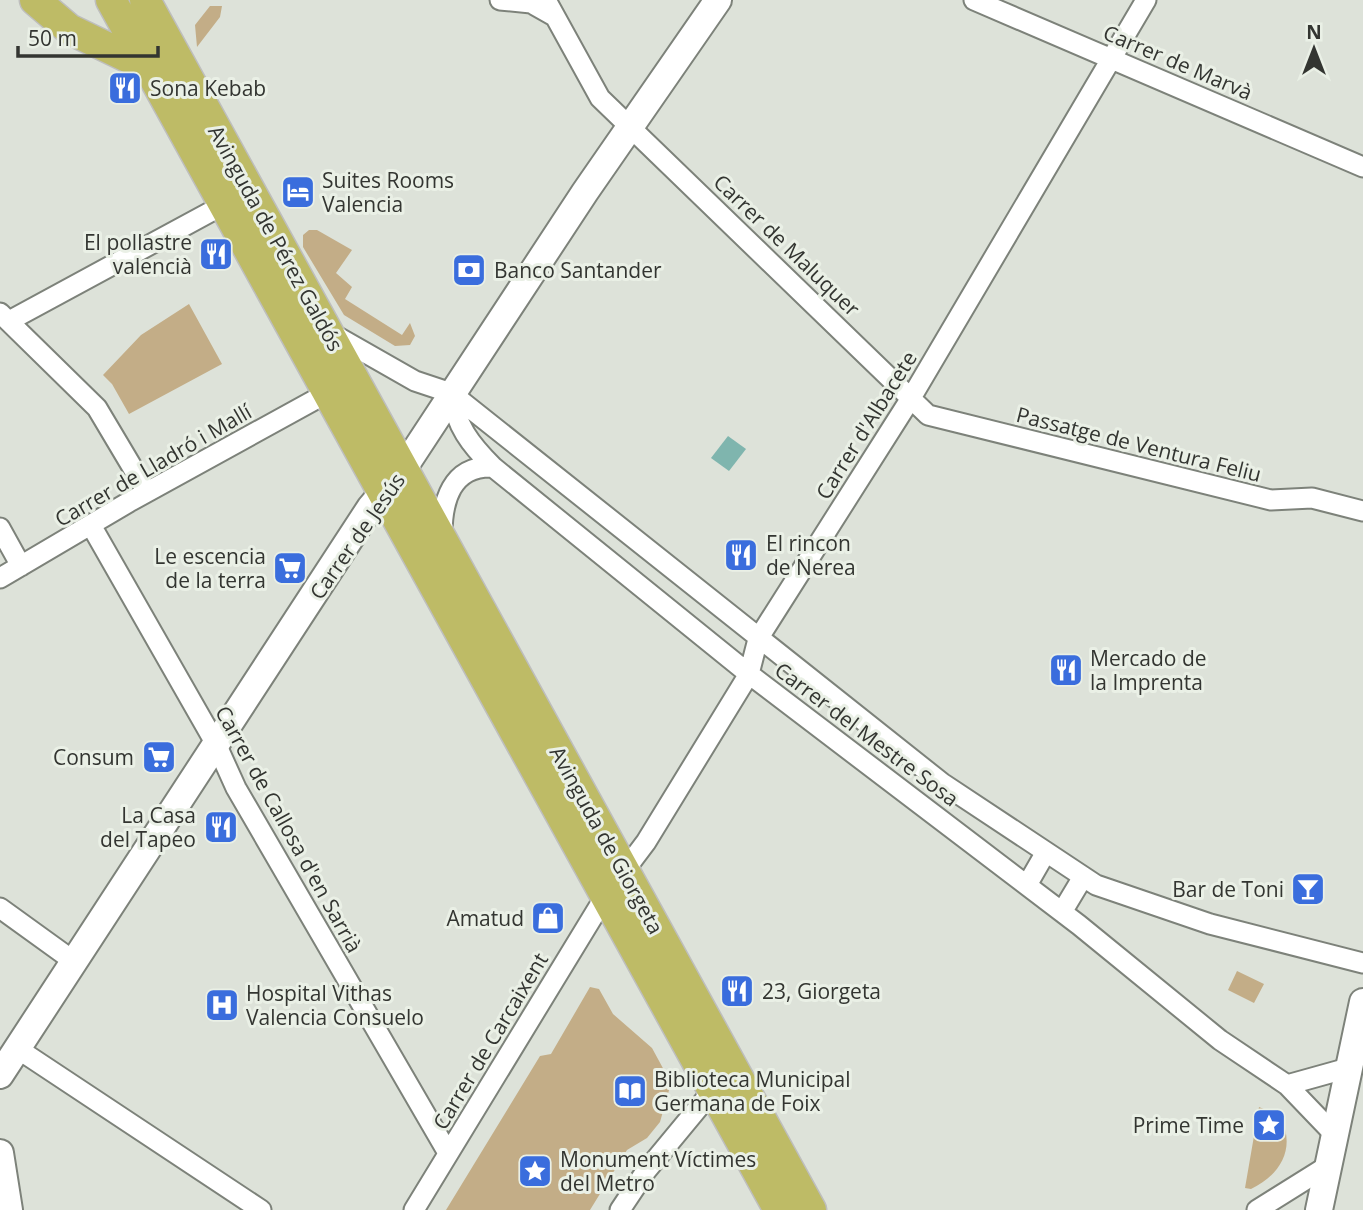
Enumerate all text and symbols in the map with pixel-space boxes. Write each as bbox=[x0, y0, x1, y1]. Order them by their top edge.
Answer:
scale bar bbox=[18, 14, 158, 58]
north arrow bbox=[1279, 14, 1349, 84]
street label: Carrer de Marvà bbox=[1099, 18, 1257, 106]
text: N bbox=[1306, 19, 1322, 45]
text: 50 m bbox=[28, 24, 77, 52]
restaurant icon: Sona Kebab bbox=[106, 69, 144, 107]
place label: Sona Kebab bbox=[150, 74, 266, 102]
street label: Avinguda de Pérez Galdós bbox=[202, 120, 350, 356]
place label: Suites Rooms Valencia bbox=[322, 166, 454, 218]
street label: Carrer de Maluquer bbox=[708, 168, 866, 322]
hotel icon: Suites Rooms Valencia bbox=[279, 173, 317, 211]
place label: El pollastre valencià bbox=[84, 228, 192, 280]
restaurant icon: El pollastre valencià bbox=[197, 235, 235, 273]
bank icon: Banco Santander bbox=[450, 251, 488, 289]
place label: Banco Santander bbox=[494, 256, 662, 284]
street label: Carrer d'Albacete bbox=[809, 346, 923, 504]
street label: Carrer de Lladró i Mallí bbox=[50, 397, 257, 533]
street label: Passatge de Ventura Feliu bbox=[1014, 400, 1264, 488]
street label: Carrer de Jesús bbox=[303, 467, 411, 605]
place label: El rincon de Nerea bbox=[766, 529, 856, 581]
restaurant icon: El rincon de Nerea bbox=[722, 536, 760, 574]
place label: Le escencia de la terra bbox=[154, 542, 266, 594]
supermarket icon: Le escencia de la terra bbox=[271, 549, 309, 587]
place label: Mercado de la Imprenta bbox=[1090, 644, 1207, 696]
restaurant icon: Mercado de la Imprenta bbox=[1047, 651, 1085, 689]
street label: Carrer del Mestre Sosa bbox=[769, 656, 965, 812]
street label: Carrer de Callosa d'en Sarrià bbox=[209, 701, 369, 957]
supermarket icon: Consum bbox=[140, 738, 178, 776]
street label: Avinguda de Giorgeta bbox=[544, 741, 670, 939]
place label: Consum bbox=[53, 743, 134, 771]
place label: La Casa del Tapeo bbox=[100, 801, 196, 853]
restaurant icon: La Casa del Tapeo bbox=[202, 808, 240, 846]
bar icon: Bar de Toni bbox=[1289, 870, 1327, 908]
place label: Bar de Toni bbox=[1172, 875, 1284, 903]
shop icon: Amatud bbox=[529, 899, 567, 937]
place label: Amatud bbox=[446, 904, 524, 932]
street label: Carrer de Carcaixent bbox=[426, 947, 554, 1135]
restaurant icon: 23, Giorgeta bbox=[718, 972, 756, 1010]
place label: 23, Giorgeta bbox=[762, 977, 881, 1005]
place label: Hospital Vithas Valencia Consuelo bbox=[246, 979, 424, 1031]
hospital icon: Hospital Vithas Valencia Consuelo bbox=[203, 986, 241, 1024]
place label: Biblioteca Municipal Germana de Foix bbox=[654, 1065, 851, 1117]
library icon: Biblioteca Municipal Germana de Foix bbox=[611, 1072, 649, 1110]
place icon: Prime Time bbox=[1250, 1106, 1288, 1144]
place label: Prime Time bbox=[1133, 1111, 1244, 1139]
place label: Monument Víctimes del Metro bbox=[560, 1145, 756, 1197]
place icon: Monument Víctimes del Metro bbox=[516, 1152, 554, 1190]

